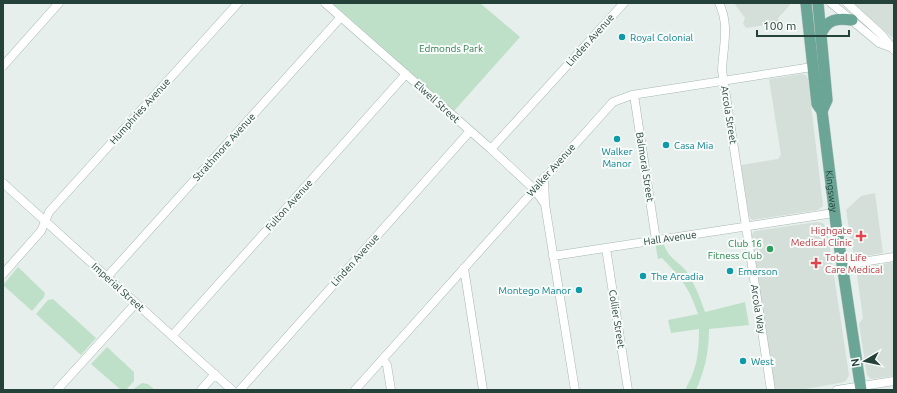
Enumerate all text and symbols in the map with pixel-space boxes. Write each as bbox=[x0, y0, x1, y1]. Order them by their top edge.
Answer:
street label: Linden Avenue bbox=[564, 12, 616, 68]
scale bar bbox=[757, 12, 849, 38]
text: 100 m bbox=[763, 19, 796, 32]
marker: Royal Colonial bbox=[617, 32, 627, 42]
place label: Royal Colonial bbox=[630, 32, 694, 43]
park label: Edmonds Park bbox=[419, 43, 483, 54]
street label: Humphries Avenue bbox=[107, 76, 173, 146]
street label: Elwell Street bbox=[412, 79, 462, 125]
street label: Arcola Street bbox=[719, 85, 739, 145]
street label: Strathmore Avenue bbox=[191, 111, 257, 183]
street label: Balmoral Street bbox=[634, 131, 656, 203]
marker: Walker Manor bbox=[612, 134, 622, 144]
marker: Casa Mia bbox=[661, 140, 671, 150]
place label: Casa Mia bbox=[674, 140, 713, 151]
street label: Walker Avenue bbox=[525, 141, 577, 199]
place label: Walker Manor bbox=[602, 146, 633, 169]
street label: Kingsway bbox=[824, 170, 840, 213]
street label: Fulton Avenue bbox=[263, 177, 315, 233]
place label: Highgate Medical Clinic bbox=[791, 225, 852, 248]
street label: Hall Avenue bbox=[643, 229, 697, 247]
marker: Highgate Medical Clinic bbox=[855, 230, 867, 242]
street label: Linden Avenue bbox=[329, 232, 381, 288]
place label: Club 16 Fitness Club bbox=[708, 238, 762, 261]
marker: Club 16 Fitness Club bbox=[765, 244, 775, 254]
place label: Total Life Care Medical bbox=[825, 252, 883, 275]
marker: Total Life Care Medical bbox=[810, 257, 822, 269]
street label: Imperial Street bbox=[90, 261, 147, 313]
marker: Emerson bbox=[725, 266, 735, 276]
place label: Emerson bbox=[738, 266, 777, 277]
marker: The Arcadia bbox=[638, 271, 648, 281]
place label: The Arcadia bbox=[651, 271, 704, 282]
street label: Arcola Way bbox=[749, 284, 767, 335]
place label: Montego Manor bbox=[498, 285, 571, 296]
marker: Montego Manor bbox=[574, 285, 584, 295]
street label: Collier Street bbox=[607, 289, 627, 349]
north arrow bbox=[845, 341, 885, 381]
marker: West bbox=[738, 356, 748, 366]
place label: West bbox=[751, 356, 774, 367]
text: N bbox=[849, 358, 862, 368]

